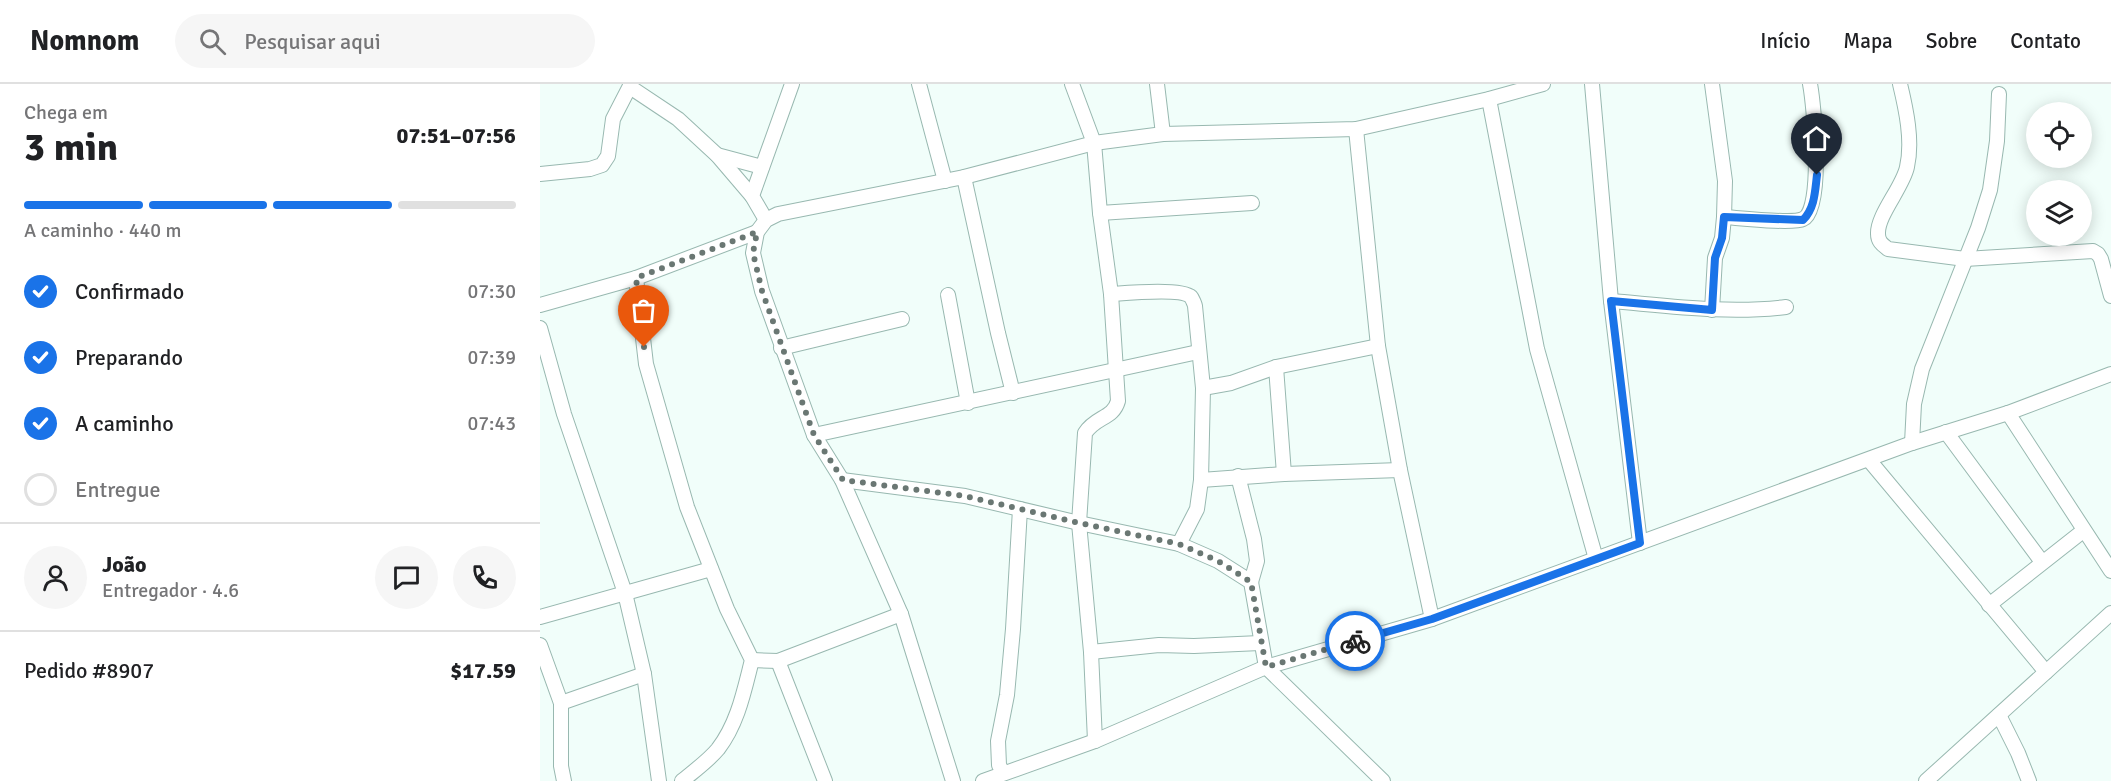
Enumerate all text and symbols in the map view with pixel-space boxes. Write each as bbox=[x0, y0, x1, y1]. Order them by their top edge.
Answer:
search box bbox=[175, 14, 595, 68]
text: Nomnom bbox=[30, 24, 139, 58]
icon: search bbox=[196, 25, 229, 58]
text: Pesquisar aqui bbox=[244, 28, 381, 55]
text: Início bbox=[1760, 28, 1810, 54]
text: Mapa bbox=[1843, 28, 1893, 54]
text: Sobre bbox=[1926, 28, 1977, 54]
text: Contato bbox=[2010, 28, 2081, 54]
text: Chega em bbox=[24, 100, 108, 125]
map controls bbox=[2026, 102, 2092, 246]
button: locate bbox=[2026, 102, 2092, 168]
pin bbox=[1791, 113, 1842, 175]
text: 07:51–07:56 bbox=[397, 122, 516, 149]
icon: home bbox=[1800, 122, 1833, 155]
text: 3 min bbox=[24, 123, 118, 171]
button: layers bbox=[2026, 180, 2092, 246]
text: A caminho · 440 m bbox=[24, 218, 181, 243]
icon: check bbox=[24, 275, 57, 308]
text: Confirmado bbox=[75, 278, 184, 305]
text: 07:30 bbox=[467, 279, 516, 304]
pin bbox=[618, 285, 669, 347]
icon: bag bbox=[627, 294, 660, 327]
icon: check bbox=[24, 341, 57, 374]
text: Preparando bbox=[75, 344, 183, 371]
text: 07:39 bbox=[467, 345, 516, 370]
icon: check bbox=[24, 407, 57, 440]
text: A caminho bbox=[75, 410, 174, 437]
text: 07:43 bbox=[467, 411, 516, 436]
text: Entregue bbox=[75, 476, 160, 503]
button: person bbox=[24, 546, 87, 609]
button: chat bbox=[375, 546, 438, 609]
button: phone bbox=[453, 546, 516, 609]
text: João bbox=[102, 551, 147, 578]
text: Entregador · 4.6 bbox=[102, 578, 239, 603]
courier bbox=[1325, 611, 1385, 671]
icon: bike bbox=[1339, 625, 1372, 658]
text: Pedido #8907 bbox=[24, 657, 154, 684]
text: $17.59 bbox=[450, 657, 516, 684]

